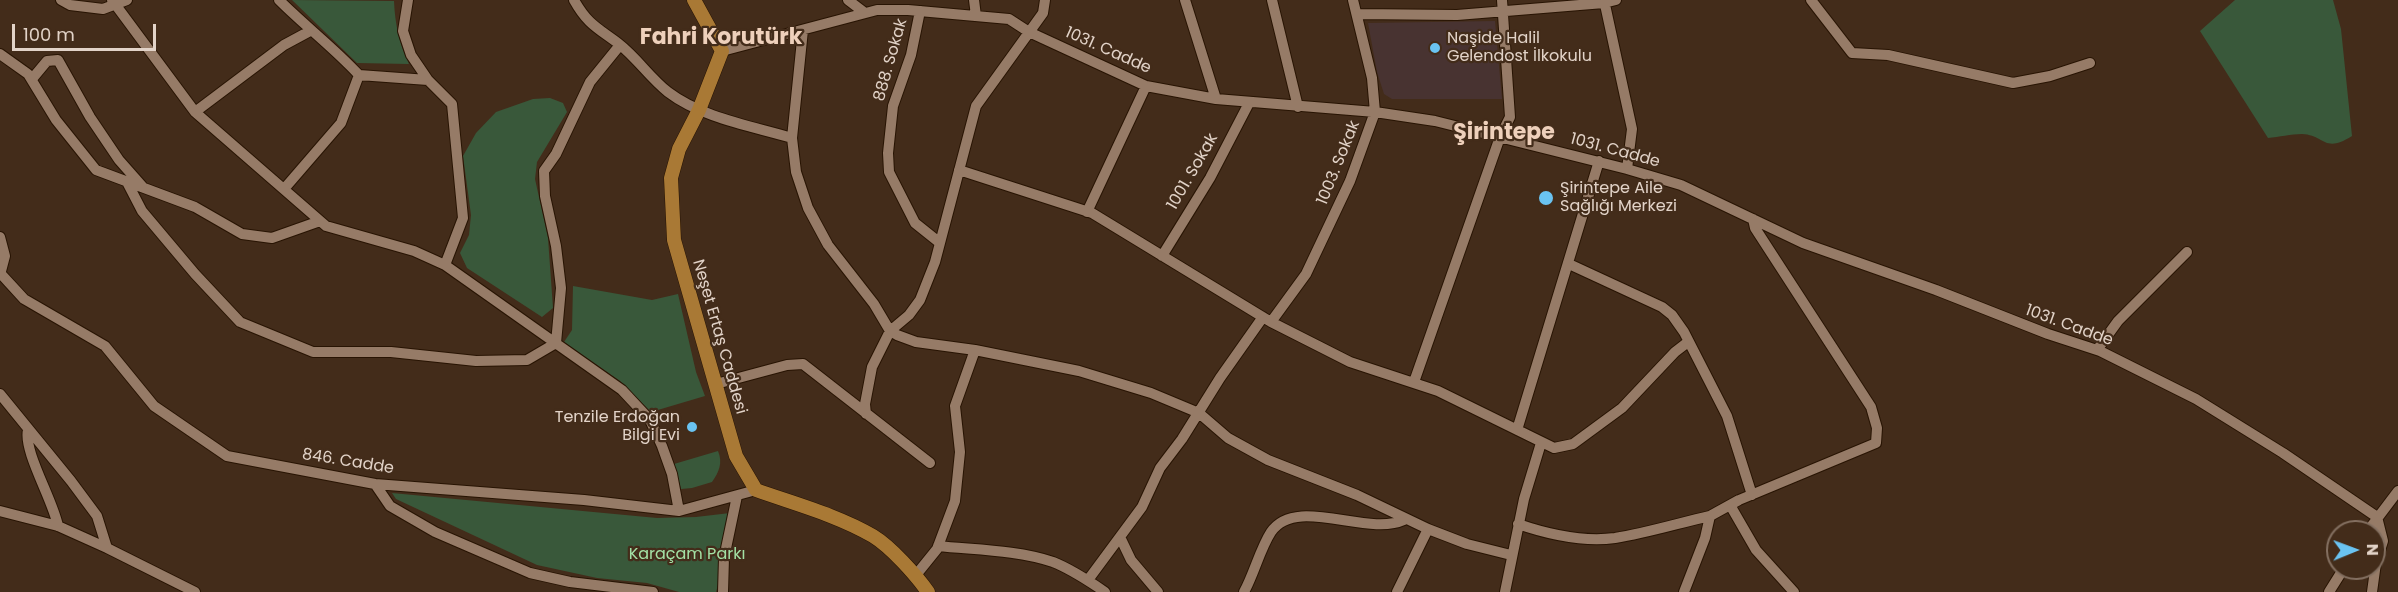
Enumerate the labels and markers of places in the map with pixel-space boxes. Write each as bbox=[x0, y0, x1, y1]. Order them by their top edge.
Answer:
place label: Naşide Halil Gelendost İlkokulu bbox=[1447, 29, 1592, 67]
marker: Naşide Halil Gelendost İlkokulu bbox=[1428, 41, 1442, 55]
place label: Şirintepe Aile Sağlığı Merkezi bbox=[1560, 179, 1677, 217]
marker: Şirintepe Aile Sağlığı Merkezi bbox=[1537, 189, 1555, 207]
place label: Tenzile Erdoğan Bilgi Evi bbox=[555, 408, 680, 446]
marker: Tenzile Erdoğan Bilgi Evi bbox=[685, 420, 699, 434]

